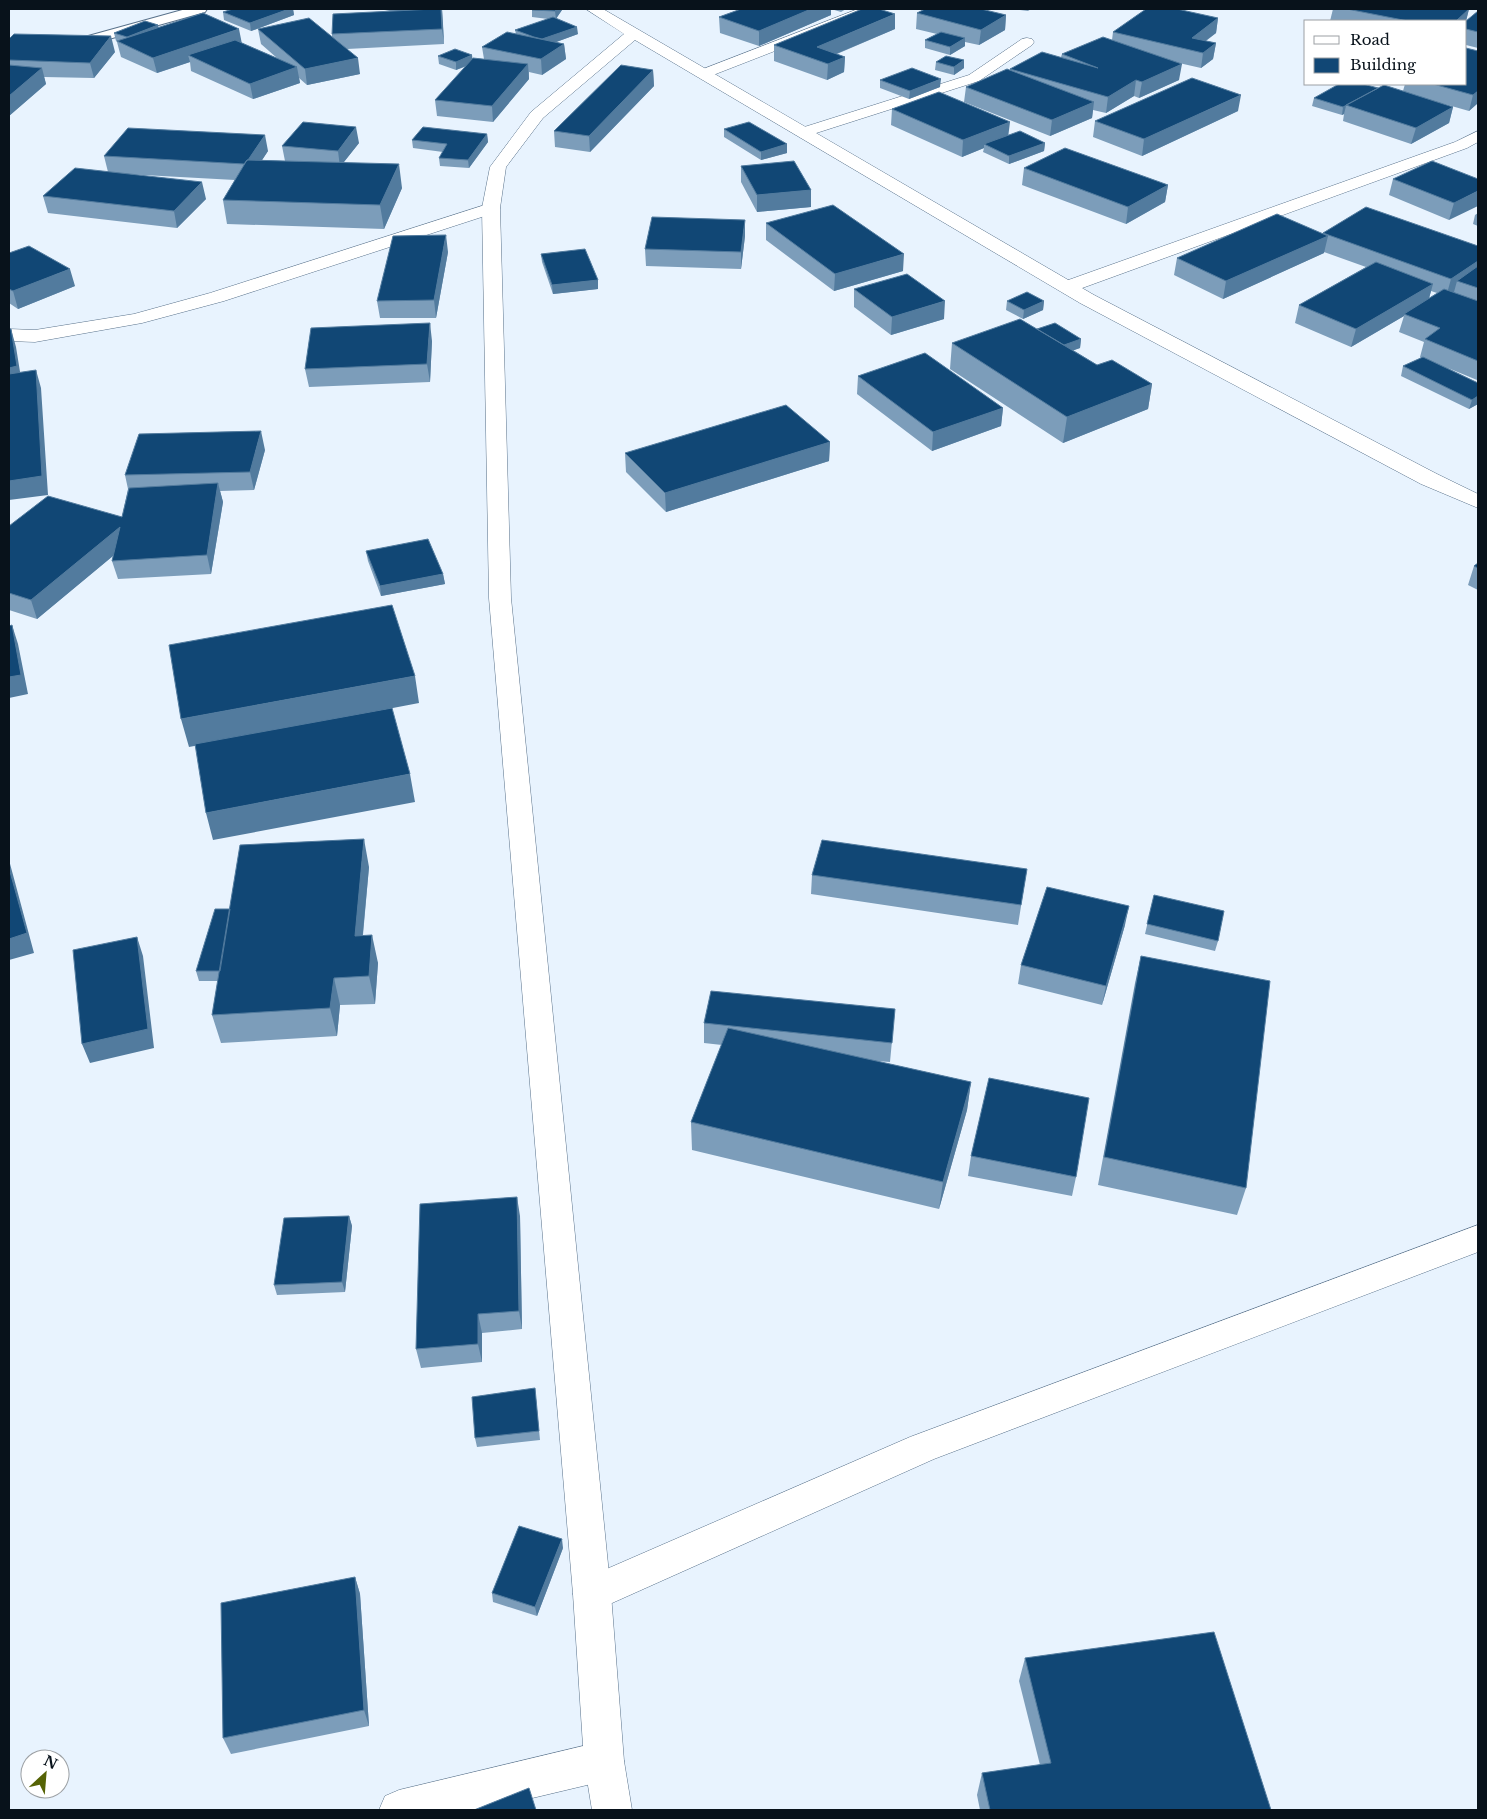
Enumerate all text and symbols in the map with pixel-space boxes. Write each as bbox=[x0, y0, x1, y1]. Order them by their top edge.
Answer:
legend bbox=[1304, 20, 1467, 85]
text: Road bbox=[1350, 30, 1390, 49]
text: Building bbox=[1350, 55, 1417, 74]
north arrow bbox=[20, 1749, 70, 1799]
text: N bbox=[41, 1751, 61, 1773]

